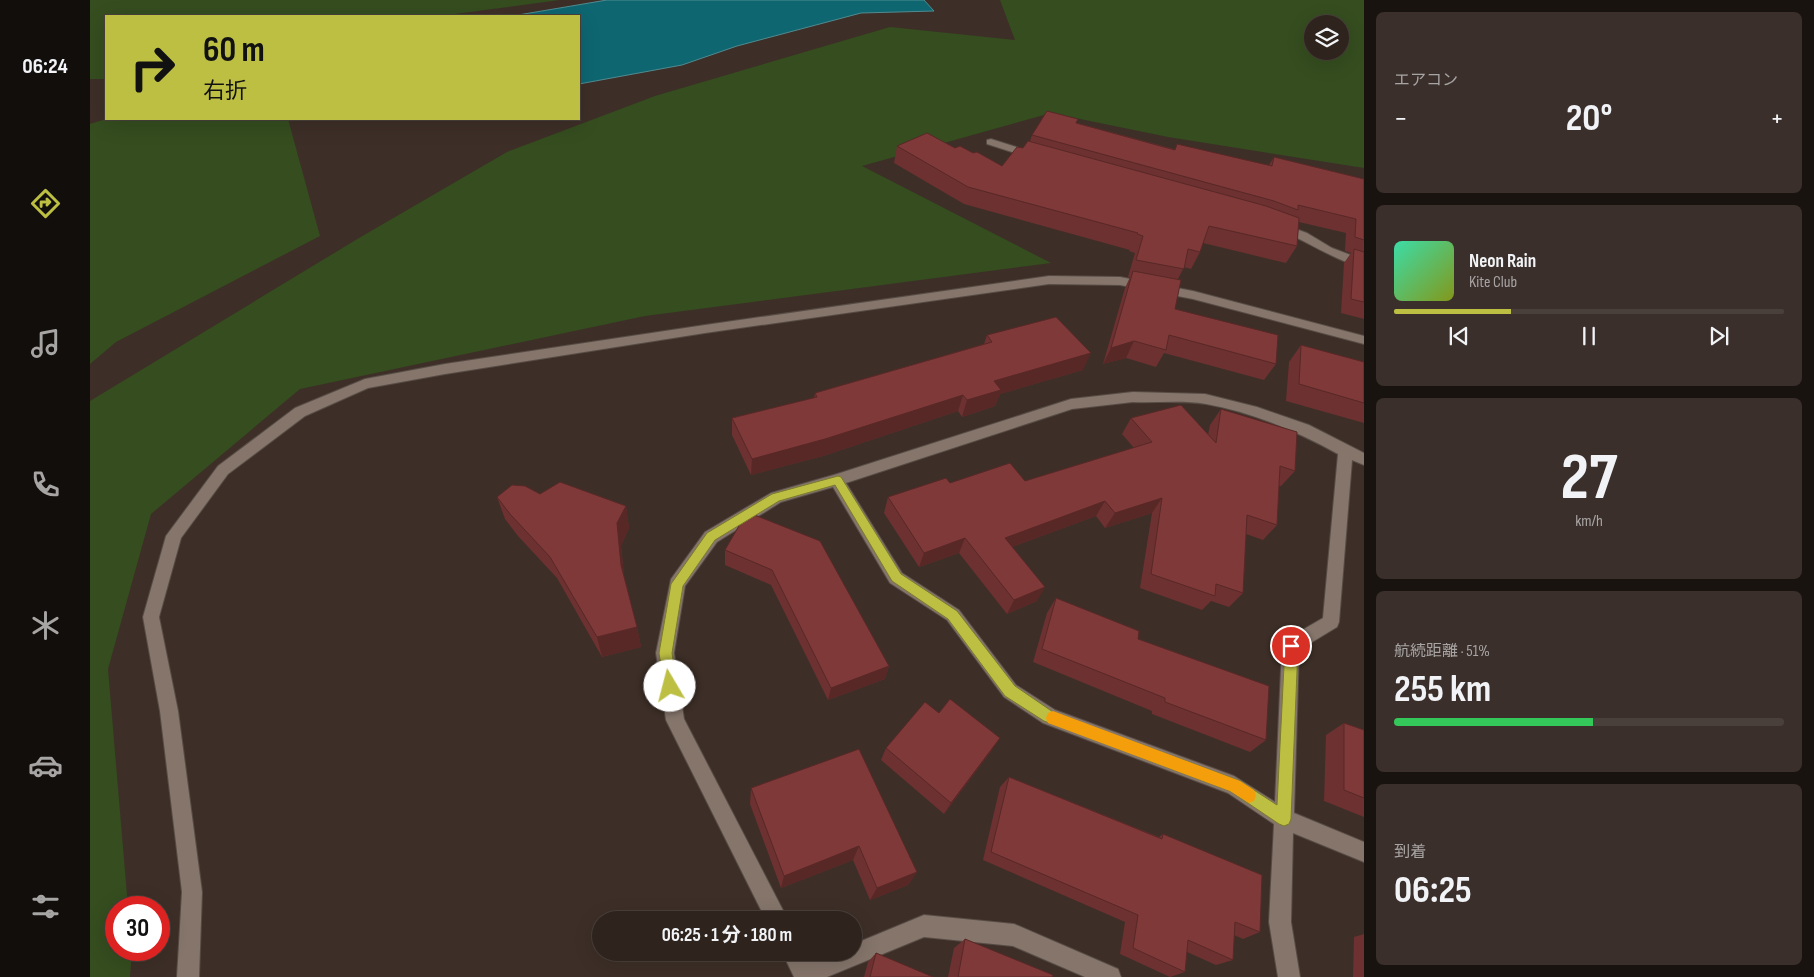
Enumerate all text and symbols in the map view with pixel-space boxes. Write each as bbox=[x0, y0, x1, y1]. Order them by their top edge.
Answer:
map controls bbox=[1304, 15, 1349, 60]
button: layers bbox=[1304, 15, 1349, 60]
text: 60 m bbox=[203, 29, 265, 72]
icon: right bbox=[120, 35, 185, 100]
text: 06:24 bbox=[22, 53, 68, 80]
text: エアコン bbox=[1394, 71, 1458, 90]
text: 右折 bbox=[203, 78, 247, 105]
text: 20° bbox=[1566, 96, 1612, 141]
text: − bbox=[1394, 102, 1408, 135]
text: + bbox=[1770, 102, 1784, 135]
icon: directions bbox=[28, 186, 63, 221]
text: Neon Rain bbox=[1469, 250, 1536, 273]
text: Kite Club bbox=[1469, 273, 1517, 292]
icon: previous bbox=[1445, 322, 1473, 350]
icon: pause bbox=[1575, 322, 1603, 350]
icon: next bbox=[1705, 322, 1733, 350]
icon: music bbox=[28, 326, 63, 361]
text: 27 bbox=[1561, 440, 1617, 518]
icon: phone bbox=[28, 467, 63, 502]
text: km/h bbox=[1575, 512, 1603, 531]
icon: climate bbox=[28, 608, 63, 643]
pin bbox=[1270, 625, 1312, 667]
icon: arrive bbox=[1277, 632, 1305, 660]
text: 航続距離 · 51% bbox=[1394, 642, 1490, 661]
position arrow bbox=[643, 659, 695, 711]
text: 255 km bbox=[1394, 667, 1491, 712]
icon: car bbox=[28, 748, 63, 783]
text: 到着 bbox=[1394, 843, 1426, 862]
text: 06:25 bbox=[1394, 868, 1472, 913]
icon: filters bbox=[28, 889, 63, 924]
speed limit sign: 30 bbox=[105, 896, 170, 961]
text: 06:25 · 1 分 · 180 m bbox=[662, 924, 792, 947]

